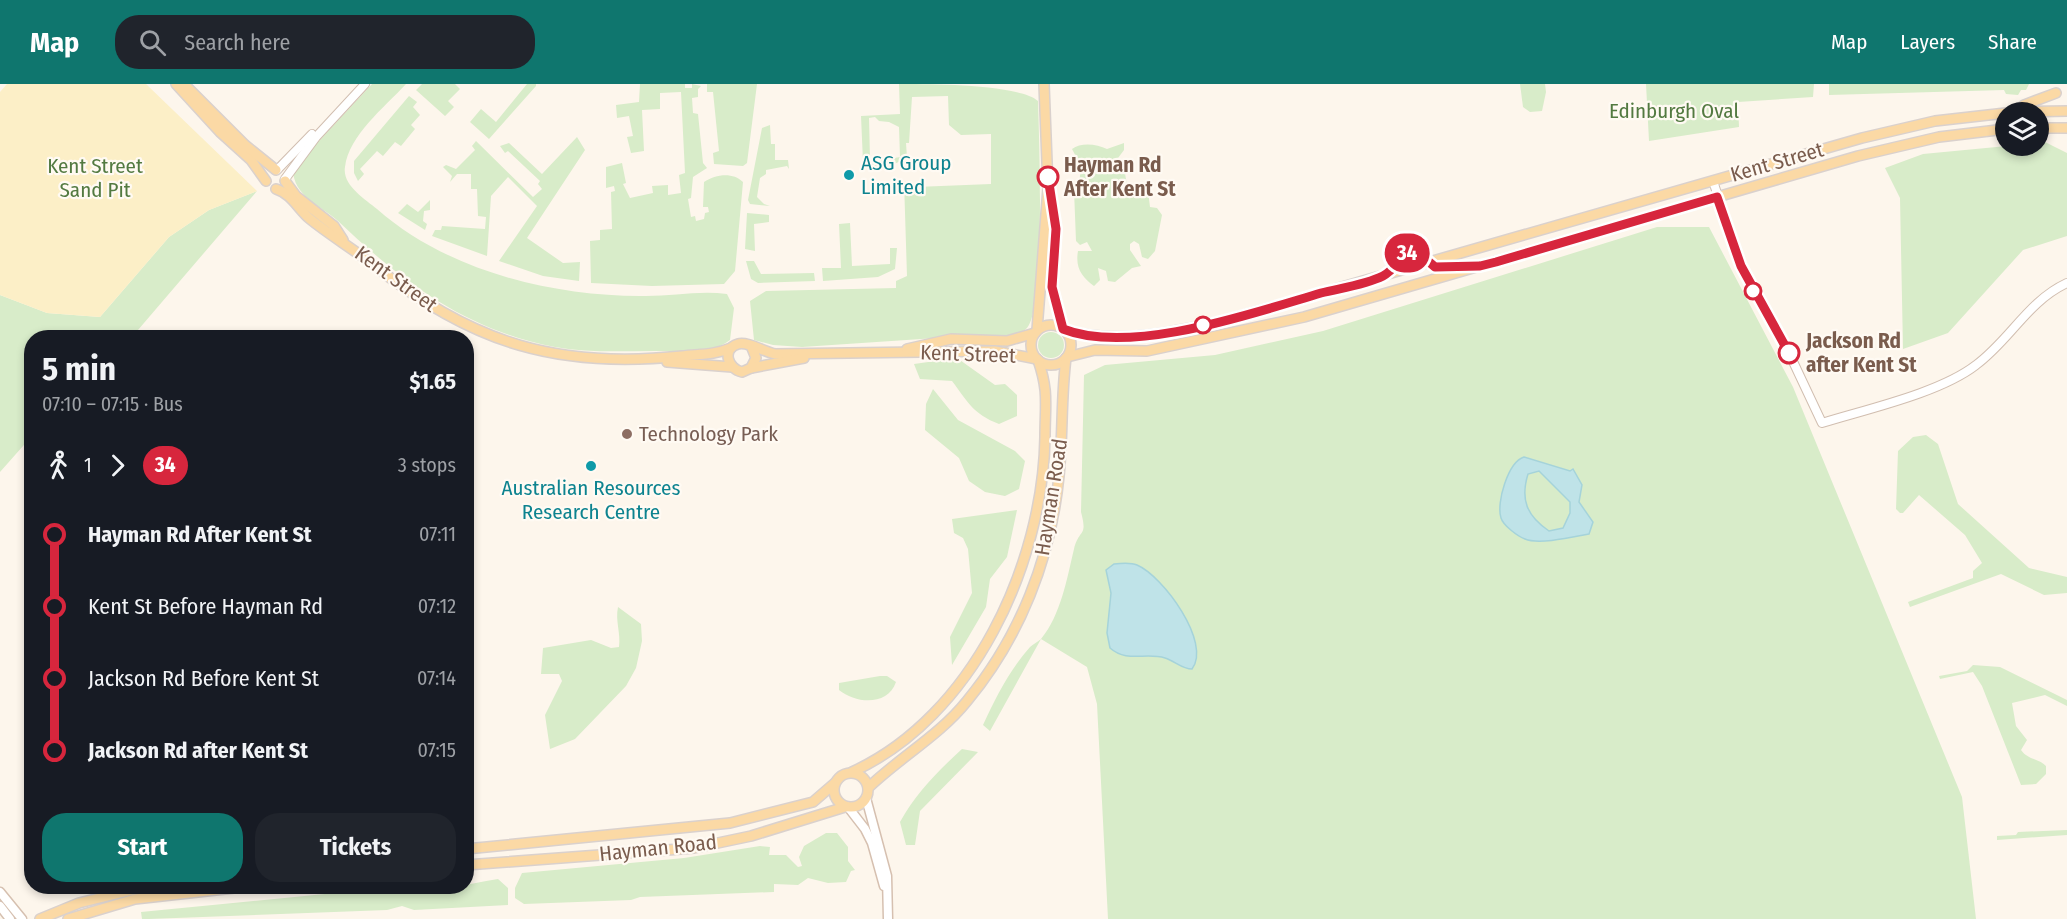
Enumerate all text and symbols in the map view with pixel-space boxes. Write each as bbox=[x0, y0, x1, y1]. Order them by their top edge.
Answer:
search box bbox=[115, 15, 535, 69]
text: Map bbox=[30, 26, 79, 59]
icon: search bbox=[136, 26, 169, 59]
text: Search here bbox=[184, 29, 290, 56]
text: Map bbox=[1831, 29, 1867, 55]
text: Layers bbox=[1900, 29, 1955, 55]
text: Share bbox=[1988, 29, 2037, 55]
park label: Edinburgh Oval bbox=[1609, 98, 1739, 124]
map controls bbox=[1995, 102, 2049, 156]
button: layers bbox=[1995, 102, 2049, 156]
street label: Kent Street bbox=[1727, 136, 1827, 188]
place label: ASG Group Limited bbox=[861, 150, 951, 200]
place label: Hayman Rd After Kent St bbox=[1063, 152, 1176, 202]
park label: Kent Street Sand Pit bbox=[47, 153, 143, 203]
marker: Hayman Rd After Kent St bbox=[1037, 166, 1059, 188]
marker: ASG Group Limited bbox=[842, 168, 856, 182]
line badge: 34 bbox=[1380, 234, 1434, 272]
street label: Kent Street bbox=[350, 240, 442, 318]
text: 34 bbox=[1397, 240, 1417, 266]
unlabelled marker bbox=[1744, 282, 1762, 300]
unlabelled marker bbox=[1194, 316, 1212, 334]
place label: Jackson Rd after Kent St bbox=[1805, 328, 1917, 378]
street label: Kent Street bbox=[920, 339, 1016, 369]
marker: Jackson Rd after Kent St bbox=[1778, 342, 1800, 364]
text: 5 min bbox=[42, 349, 116, 389]
text: $1.65 bbox=[410, 368, 456, 395]
text: 07:10 – 07:15 · Bus bbox=[42, 392, 183, 416]
place label: Technology Park bbox=[639, 421, 778, 447]
marker: Technology Park bbox=[620, 427, 634, 441]
street label: Hayman Road bbox=[1029, 437, 1073, 557]
icon: walk bbox=[42, 449, 75, 482]
icon: forward bbox=[101, 449, 134, 482]
text: 34 bbox=[155, 452, 176, 478]
text: 1 bbox=[84, 453, 92, 477]
text: 3 stops bbox=[398, 453, 456, 477]
marker: Australian Resources Research Centre bbox=[584, 459, 598, 473]
place label: Australian Resources Research Centre bbox=[502, 475, 680, 525]
text: Hayman Rd After Kent St bbox=[88, 521, 312, 548]
text: 07:11 bbox=[419, 522, 456, 546]
text: Kent St Before Hayman Rd bbox=[88, 593, 323, 620]
text: 07:12 bbox=[418, 594, 456, 618]
text: Jackson Rd Before Kent St bbox=[88, 665, 319, 692]
text: 07:14 bbox=[417, 666, 456, 690]
text: Jackson Rd after Kent St bbox=[88, 737, 308, 764]
text: 07:15 bbox=[417, 738, 456, 762]
button: Start bbox=[42, 813, 243, 882]
button: Tickets bbox=[255, 813, 456, 882]
street label: Hayman Road bbox=[598, 829, 718, 867]

